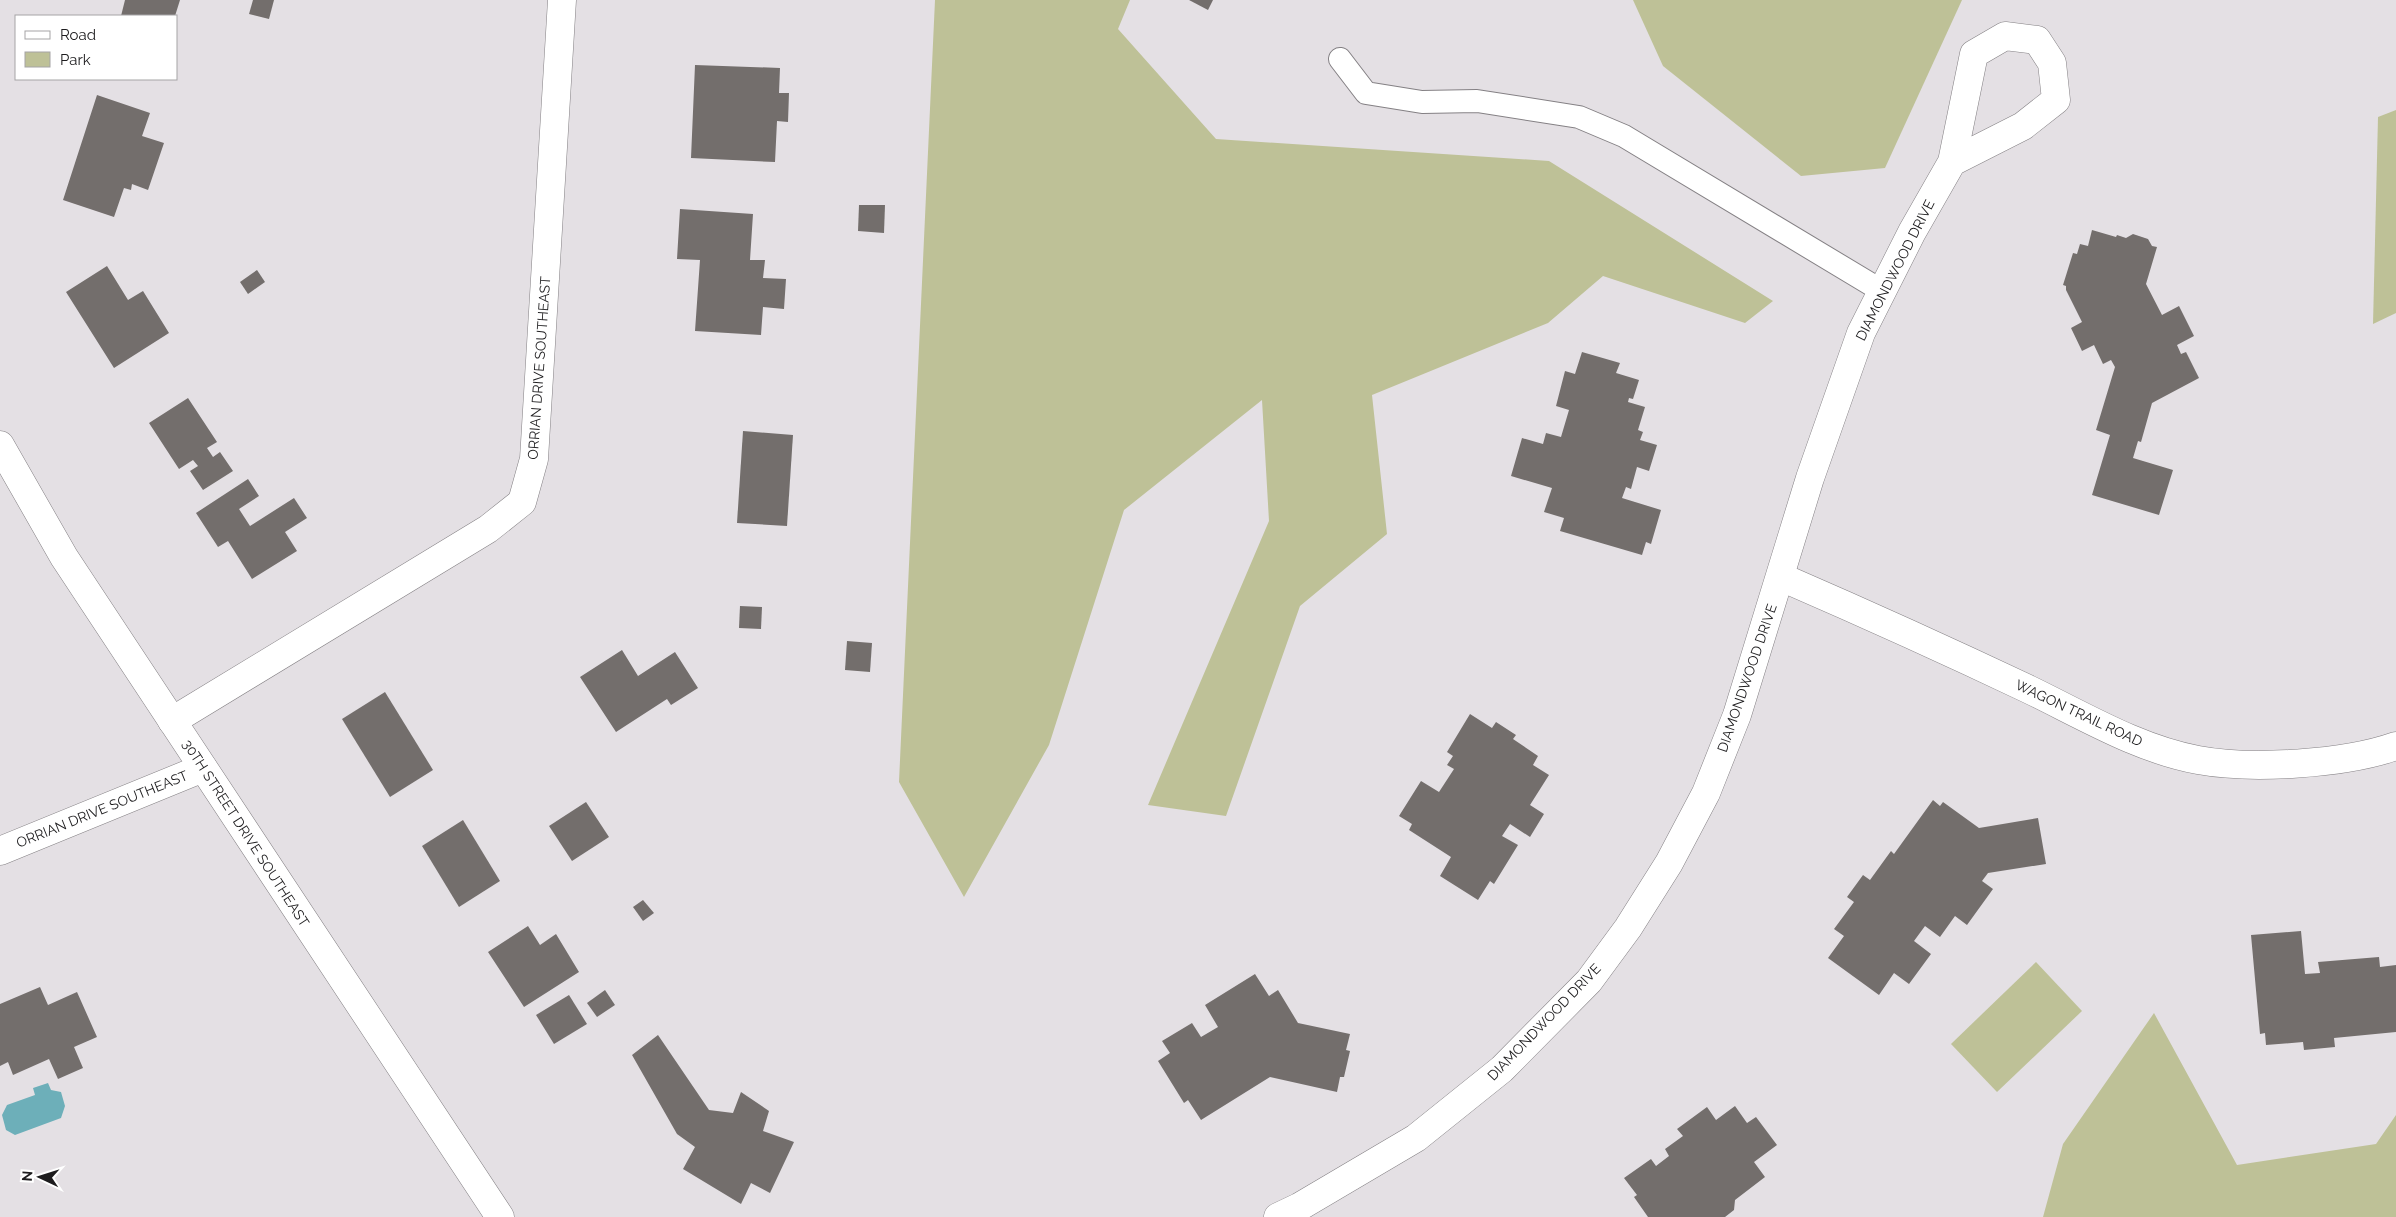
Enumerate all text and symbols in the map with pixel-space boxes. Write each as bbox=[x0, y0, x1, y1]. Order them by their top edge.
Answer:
legend bbox=[15, 15, 178, 80]
text: Road bbox=[60, 26, 96, 44]
text: Park bbox=[60, 51, 91, 69]
street label: DIAMONDWOOD DRIVE bbox=[1853, 197, 1937, 343]
street label: ORRIAN DRIVE SOUTHEAST bbox=[525, 275, 553, 460]
street label: DIAMONDWOOD DRIVE bbox=[1714, 602, 1780, 754]
street label: WAGON TRAIL ROAD bbox=[2013, 677, 2145, 749]
street label: 30TH STREET DRIVE SOUTHEAST bbox=[179, 736, 313, 930]
street label: ORRIAN DRIVE SOUTHEAST bbox=[14, 767, 191, 851]
street label: DIAMONDWOOD DRIVE bbox=[1484, 960, 1604, 1084]
north arrow bbox=[15, 1152, 65, 1202]
text: N bbox=[19, 1170, 35, 1182]

